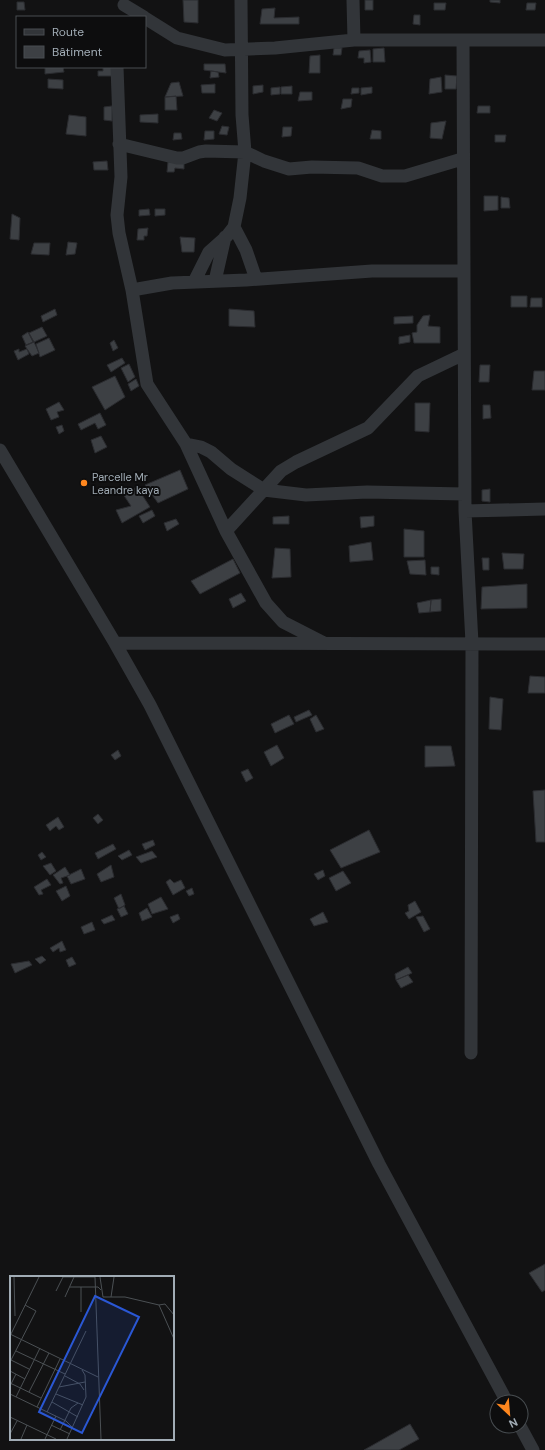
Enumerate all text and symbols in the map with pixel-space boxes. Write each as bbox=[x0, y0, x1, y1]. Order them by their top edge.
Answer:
legend bbox=[16, 16, 146, 68]
text: Route bbox=[52, 24, 84, 40]
text: Bâtiment bbox=[52, 44, 103, 60]
place label: Parcelle Mr Leandre kaya bbox=[92, 470, 159, 497]
marker: Parcelle Mr Leandre kaya bbox=[79, 478, 89, 488]
inset map bbox=[10, 1276, 174, 1440]
north arrow bbox=[489, 1394, 529, 1434]
text: N bbox=[507, 1415, 520, 1431]

